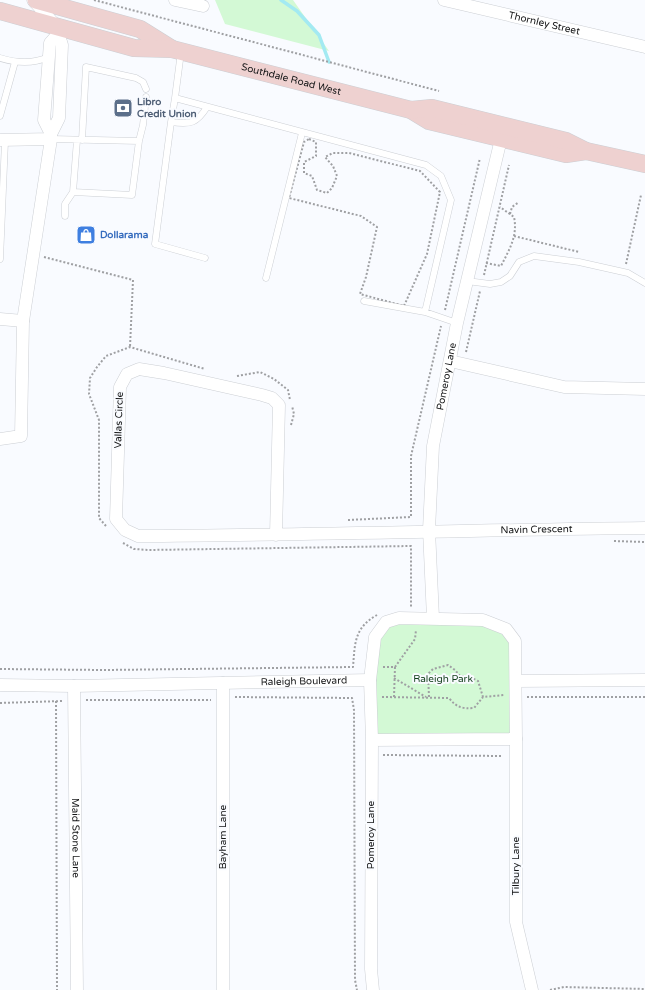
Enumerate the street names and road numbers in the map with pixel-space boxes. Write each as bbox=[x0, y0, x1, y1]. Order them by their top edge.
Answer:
street label: Thornley Street bbox=[507, 9, 581, 38]
street label: Southdale Road West bbox=[240, 61, 343, 98]
street label: Pomeroy Lane bbox=[434, 341, 459, 411]
street label: Vallas Circle bbox=[112, 391, 126, 449]
street label: Navin Crescent bbox=[500, 523, 573, 536]
street label: Raleigh Boulevard bbox=[261, 674, 347, 688]
street label: Maid Stone Lane bbox=[69, 798, 82, 878]
street label: Pomeroy Lane bbox=[365, 801, 377, 869]
street label: Bayham Lane bbox=[217, 804, 229, 869]
street label: Tilbury Lane bbox=[510, 837, 522, 895]

